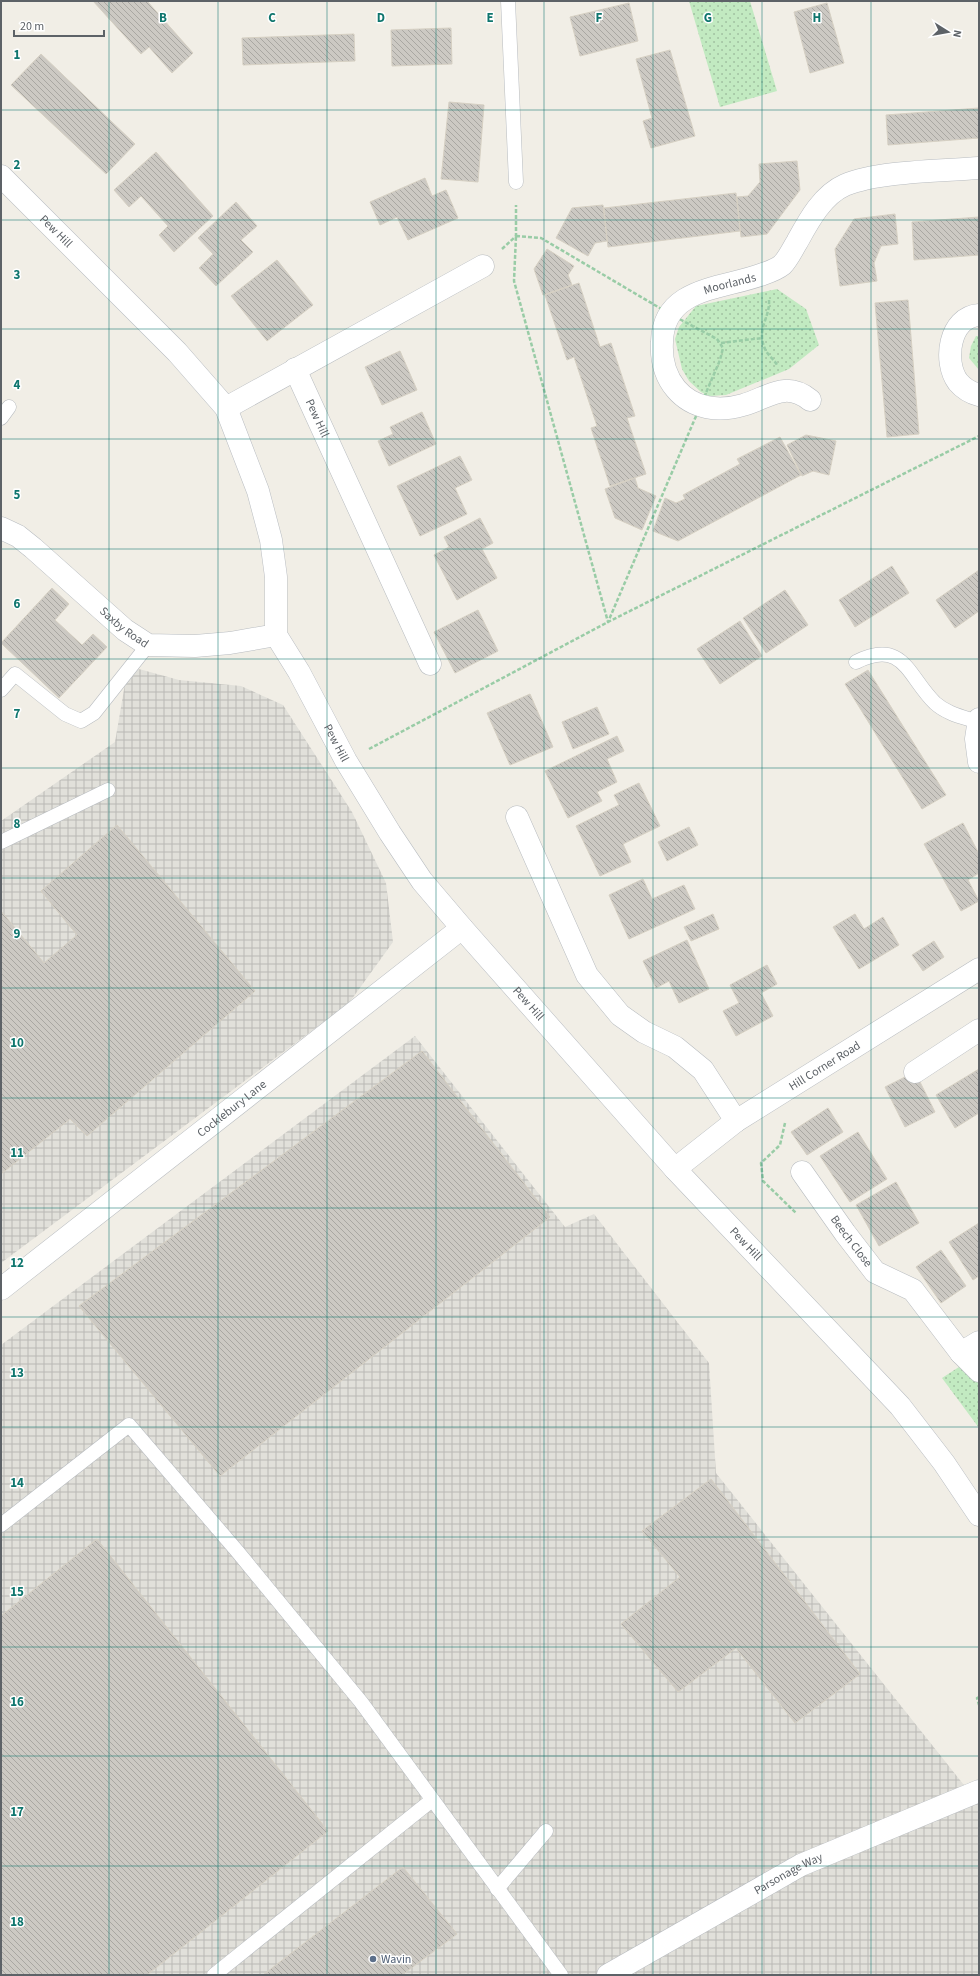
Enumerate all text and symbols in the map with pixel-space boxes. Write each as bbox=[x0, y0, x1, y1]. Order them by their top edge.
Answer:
text: B bbox=[159, 9, 167, 27]
text: C bbox=[268, 9, 276, 27]
text: D bbox=[377, 9, 385, 27]
text: E bbox=[486, 9, 494, 27]
text: F bbox=[596, 9, 603, 27]
text: G bbox=[704, 9, 712, 27]
text: H bbox=[813, 9, 821, 27]
scale bar bbox=[14, 12, 104, 38]
north arrow bbox=[928, 12, 968, 52]
text: 20 m bbox=[20, 18, 44, 35]
text: N bbox=[949, 29, 965, 39]
text: 1 bbox=[14, 46, 21, 64]
text: 2 bbox=[14, 156, 21, 174]
street label: Pew Hill bbox=[36, 211, 76, 251]
text: 3 bbox=[14, 266, 21, 284]
street label: Moorlands bbox=[701, 269, 758, 299]
text: 4 bbox=[14, 376, 21, 394]
street label: Pew Hill bbox=[301, 396, 334, 440]
text: 5 bbox=[14, 486, 21, 504]
text: 6 bbox=[14, 595, 21, 613]
street label: Saxby Road bbox=[96, 603, 152, 652]
text: 7 bbox=[14, 705, 21, 723]
street label: Pew Hill bbox=[319, 721, 353, 765]
text: 8 bbox=[14, 815, 21, 833]
text: 9 bbox=[14, 925, 21, 943]
street label: Pew Hill bbox=[509, 983, 548, 1024]
text: 10 bbox=[10, 1034, 24, 1052]
street label: Hill Corner Road bbox=[785, 1037, 864, 1095]
street label: Cocklebury Lane bbox=[193, 1076, 270, 1141]
text: 11 bbox=[10, 1144, 24, 1162]
street label: Beech Close bbox=[827, 1212, 877, 1271]
street label: Pew Hill bbox=[726, 1223, 766, 1264]
text: 12 bbox=[10, 1254, 24, 1272]
text: 13 bbox=[10, 1364, 24, 1382]
text: 14 bbox=[10, 1474, 24, 1492]
text: 15 bbox=[10, 1583, 24, 1601]
text: 16 bbox=[10, 1693, 24, 1711]
text: 17 bbox=[10, 1803, 24, 1821]
street label: Parsonage Way bbox=[751, 1848, 826, 1899]
text: 18 bbox=[10, 1913, 24, 1931]
place label: Wavin bbox=[381, 1951, 411, 1968]
marker: Wavin bbox=[368, 1954, 378, 1964]

